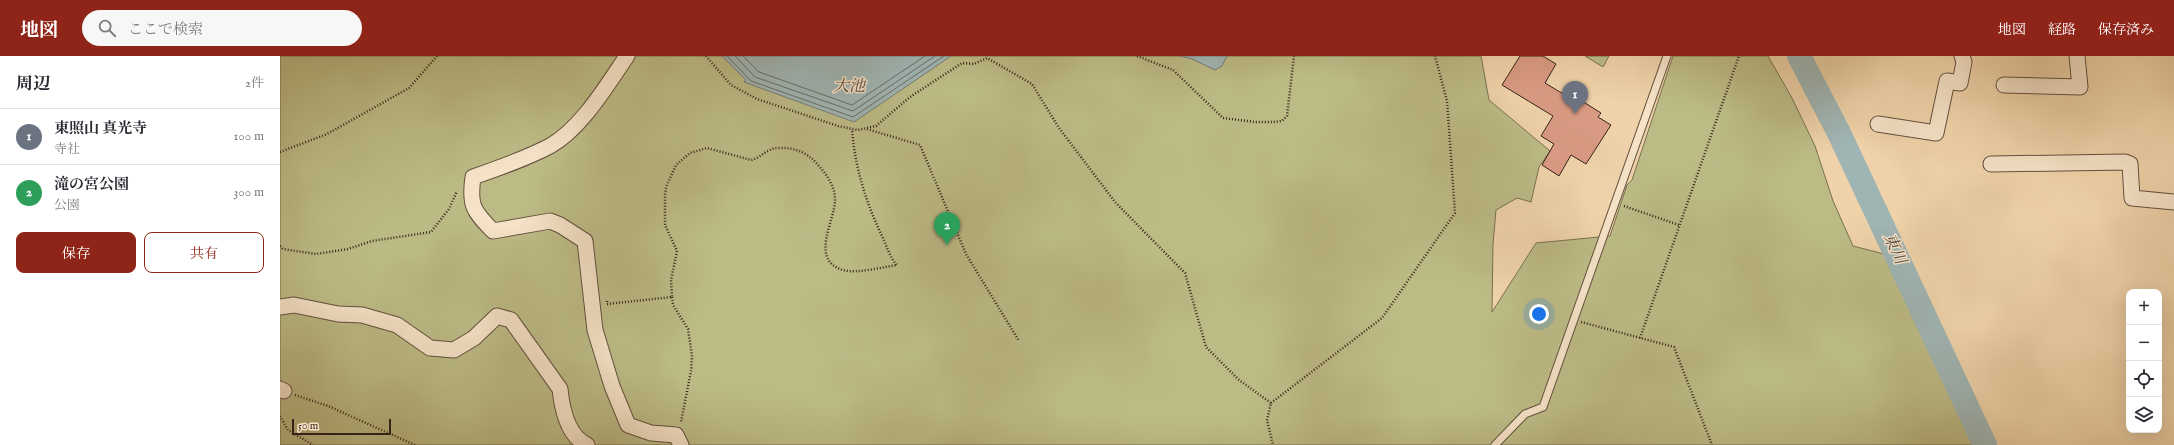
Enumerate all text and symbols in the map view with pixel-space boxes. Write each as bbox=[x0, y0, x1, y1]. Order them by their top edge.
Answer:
search box bbox=[82, 10, 362, 46]
icon: search bbox=[96, 17, 118, 39]
text: 地図 bbox=[20, 19, 58, 43]
text: ここで検索 bbox=[128, 20, 203, 39]
text: 地図 bbox=[1998, 21, 2026, 39]
text: 経路 bbox=[2048, 21, 2076, 39]
text: 保存済み bbox=[2098, 21, 2154, 39]
text: 周辺 bbox=[16, 74, 50, 95]
text: 2件 bbox=[245, 75, 264, 92]
water label: 大池 bbox=[833, 77, 867, 97]
pin: 1 bbox=[1562, 81, 1588, 114]
text: 東照山 真光寺 bbox=[54, 119, 147, 138]
text: 1 bbox=[27, 128, 31, 145]
text: 100 m bbox=[234, 128, 264, 145]
text: 寺社 bbox=[54, 141, 80, 158]
text: 滝の宮公園 bbox=[54, 175, 129, 194]
text: 2 bbox=[26, 184, 32, 201]
text: 300 m bbox=[233, 184, 264, 201]
text: 公園 bbox=[54, 197, 80, 214]
pin: 2 bbox=[934, 212, 960, 245]
water label: 東川 bbox=[1878, 230, 1911, 270]
button: 保存 bbox=[16, 232, 136, 273]
button: 共有 bbox=[144, 232, 264, 273]
map controls bbox=[2126, 289, 2162, 433]
button: + bbox=[2126, 289, 2162, 325]
your location bbox=[1529, 304, 1549, 324]
button: − bbox=[2126, 325, 2162, 361]
button: locate bbox=[2126, 361, 2162, 397]
button: layers bbox=[2126, 397, 2162, 433]
scale bar bbox=[292, 417, 391, 436]
text: 50 m bbox=[298, 419, 318, 433]

